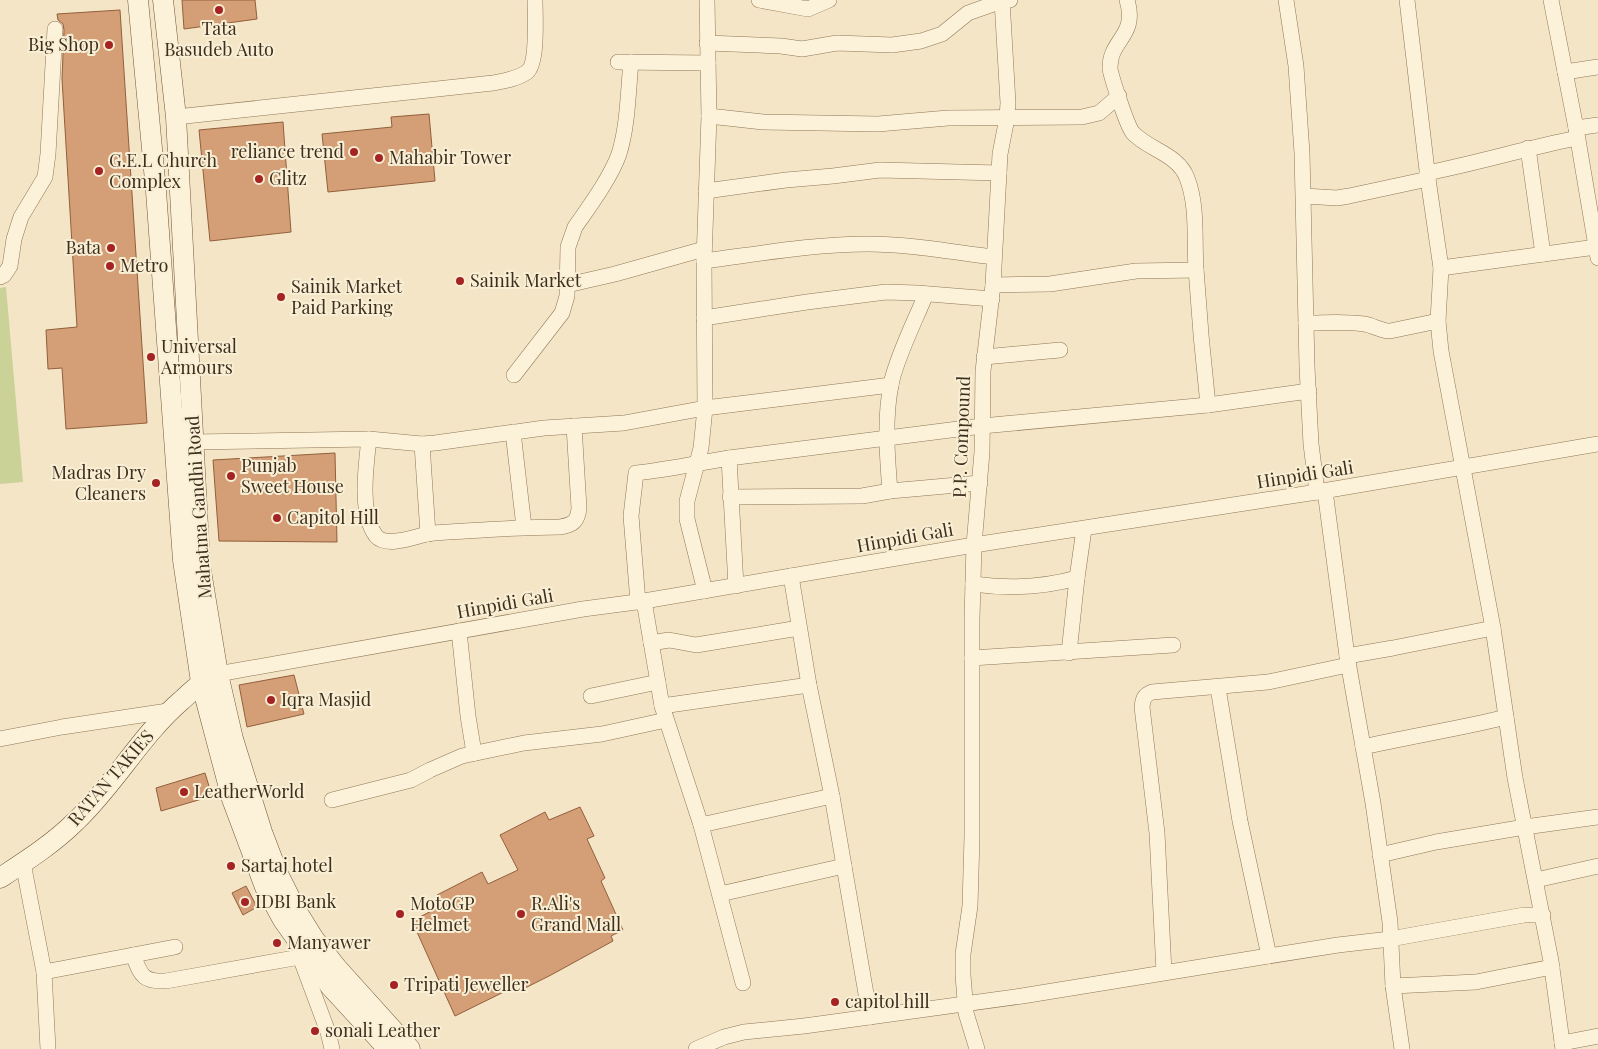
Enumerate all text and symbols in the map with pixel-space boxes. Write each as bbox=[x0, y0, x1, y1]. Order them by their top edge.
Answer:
marker: Tata Basudeb Auto bbox=[213, 4, 225, 16]
place label: Tata Basudeb Auto bbox=[164, 16, 274, 61]
place label: Big Shop bbox=[28, 32, 99, 56]
marker: Big Shop bbox=[103, 39, 115, 51]
place label: reliance trend bbox=[231, 139, 345, 163]
place label: Mahabir Tower bbox=[389, 145, 511, 169]
marker: reliance trend bbox=[348, 146, 360, 158]
place label: G.E.L Church Complex bbox=[109, 148, 218, 193]
marker: Mahabir Tower bbox=[373, 152, 385, 164]
marker: G.E.L Church Complex bbox=[93, 165, 105, 177]
place label: Glitz bbox=[269, 166, 307, 190]
marker: Glitz bbox=[253, 173, 265, 185]
place label: Bata bbox=[65, 235, 101, 259]
marker: Bata bbox=[105, 242, 117, 254]
place label: Metro bbox=[120, 253, 168, 277]
marker: Metro bbox=[104, 260, 116, 272]
place label: Sainik Market bbox=[470, 268, 582, 292]
place label: Sainik Market Paid Parking bbox=[291, 274, 403, 319]
marker: Sainik Market bbox=[454, 275, 466, 287]
marker: Sainik Market Paid Parking bbox=[275, 291, 287, 303]
place label: Universal Armours bbox=[160, 334, 237, 379]
marker: Universal Armours bbox=[145, 351, 157, 363]
street label: P.P. Compound bbox=[947, 375, 975, 499]
street label: Mahatma Gandhi Road bbox=[180, 414, 216, 600]
place label: Punjab Sweet House bbox=[241, 453, 344, 498]
street label: Hinpidi Gali bbox=[1255, 455, 1355, 493]
place label: Madras Dry Cleaners bbox=[51, 460, 146, 505]
marker: Punjab Sweet House bbox=[225, 470, 237, 482]
marker: Madras Dry Cleaners bbox=[150, 477, 162, 489]
place label: Capitol Hill bbox=[287, 505, 379, 529]
marker: Capitol Hill bbox=[271, 512, 283, 524]
street label: Hinpidi Gali bbox=[855, 517, 955, 557]
street label: Hinpidi Gali bbox=[455, 583, 555, 623]
place label: Iqra Masjid bbox=[281, 687, 372, 711]
marker: Iqra Masjid bbox=[265, 694, 277, 706]
street label: RATAN TAKIES bbox=[62, 724, 159, 831]
place label: LeatherWorld bbox=[194, 779, 305, 803]
marker: LeatherWorld bbox=[178, 786, 190, 798]
place label: Sartaj hotel bbox=[241, 853, 333, 877]
marker: Sartaj hotel bbox=[225, 860, 237, 872]
place label: IDBI Bank bbox=[255, 889, 337, 913]
place label: MotoGP Helmet bbox=[410, 891, 475, 936]
place label: R.Ali's Grand Mall bbox=[531, 891, 621, 936]
marker: IDBI Bank bbox=[239, 896, 251, 908]
marker: MotoGP Helmet bbox=[394, 908, 406, 920]
marker: R.Ali's Grand Mall bbox=[515, 908, 527, 920]
place label: Manyawer bbox=[287, 930, 371, 954]
marker: Manyawer bbox=[271, 937, 283, 949]
place label: Tripati Jeweller bbox=[404, 972, 529, 996]
marker: Tripati Jeweller bbox=[388, 979, 400, 991]
place label: capitol hill bbox=[845, 989, 930, 1013]
marker: capitol hill bbox=[829, 996, 841, 1008]
place label: sonali Leather bbox=[325, 1018, 440, 1042]
marker: sonali Leather bbox=[309, 1025, 321, 1037]

